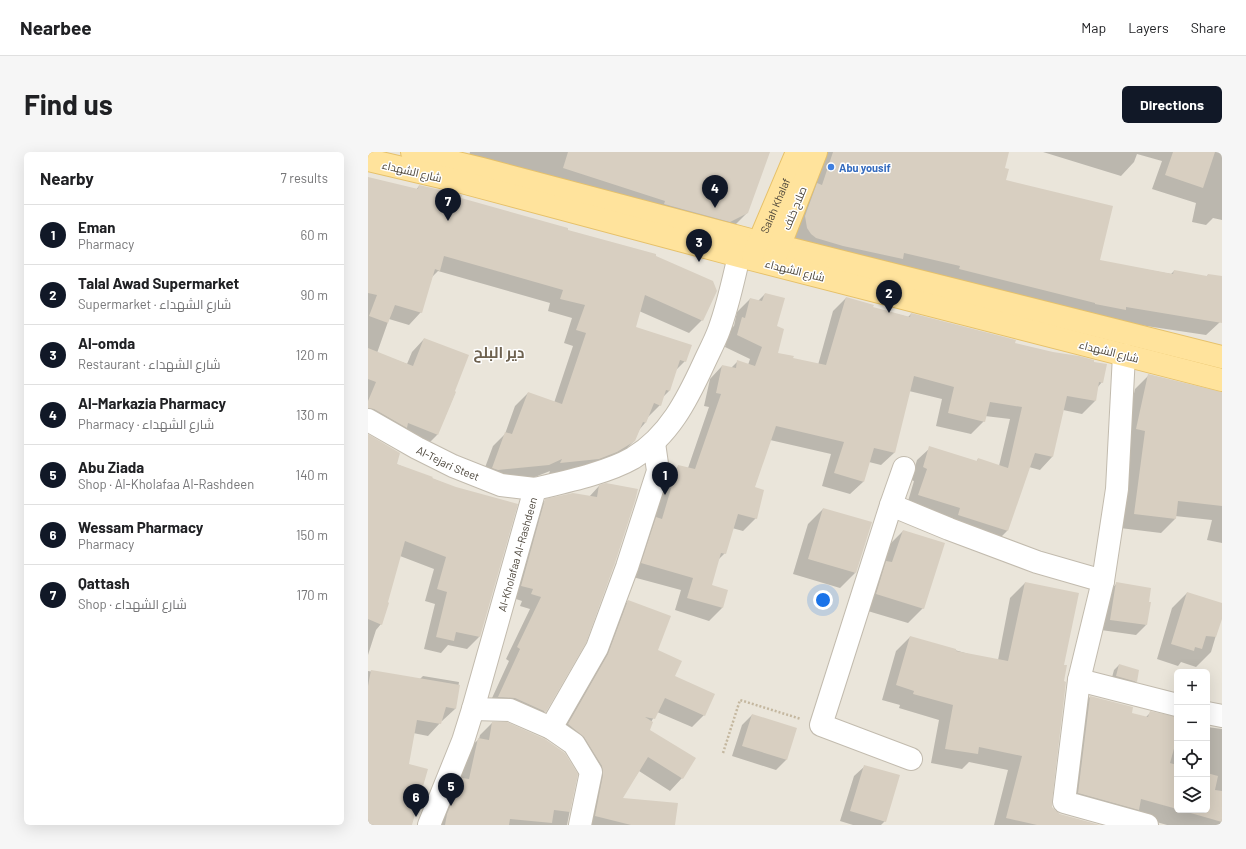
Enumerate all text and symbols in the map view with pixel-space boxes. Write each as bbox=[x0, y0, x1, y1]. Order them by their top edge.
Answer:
text: Nearbee bbox=[20, 16, 92, 39]
text: Map bbox=[1081, 19, 1106, 36]
text: Layers bbox=[1128, 19, 1169, 36]
text: Share bbox=[1191, 19, 1226, 36]
button: Directions bbox=[1122, 86, 1222, 123]
text: Find us bbox=[24, 87, 113, 121]
street label: شارع الشهداء bbox=[380, 158, 443, 186]
place label: Abu yousif bbox=[839, 161, 891, 174]
marker: Abu yousif bbox=[826, 162, 836, 172]
text: Nearby bbox=[40, 168, 94, 188]
text: 7 results bbox=[281, 170, 328, 186]
pin: 4 bbox=[702, 175, 728, 208]
street label: Salah Khalaf bbox=[757, 176, 792, 235]
street label: صلاح خلف bbox=[779, 184, 811, 233]
pin: 7 bbox=[435, 188, 461, 221]
text: Eman bbox=[78, 218, 115, 236]
text: 1 bbox=[51, 227, 55, 243]
text: 60 m bbox=[301, 227, 328, 243]
pin: 3 bbox=[686, 229, 712, 262]
text: Pharmacy bbox=[78, 236, 134, 252]
street label: شارع الشهداء bbox=[763, 256, 826, 286]
text: Talal Awad Supermarket bbox=[78, 274, 239, 292]
pin: 2 bbox=[876, 280, 902, 313]
text: 2 bbox=[49, 287, 57, 303]
text: 90 m bbox=[301, 287, 328, 303]
text: Supermarket · شارع الشهداء bbox=[78, 296, 231, 312]
text: Al-omda bbox=[78, 334, 135, 352]
street label: شارع الشهداء bbox=[1077, 337, 1140, 367]
district label: دير البلح bbox=[473, 343, 525, 363]
text: 3 bbox=[49, 347, 57, 363]
text: 120 m bbox=[296, 347, 328, 363]
text: Restaurant · شارع الشهداء bbox=[78, 356, 220, 372]
text: Al-Markazia Pharmacy bbox=[78, 394, 226, 412]
text: 4 bbox=[49, 407, 57, 423]
text: 130 m bbox=[296, 407, 328, 423]
text: Pharmacy · شارع الشهداء bbox=[78, 416, 214, 432]
street label: Al-Tejari Steet bbox=[415, 443, 482, 482]
text: Abu Ziada bbox=[78, 458, 144, 476]
pin: 1 bbox=[652, 462, 678, 495]
text: 5 bbox=[49, 467, 57, 483]
text: 140 m bbox=[296, 467, 328, 483]
text: Shop · Al-Kholafaa Al-Rashdeen bbox=[78, 476, 254, 492]
street label: Al-Kholafaa Al-Rashdeen bbox=[494, 495, 539, 613]
text: Wessam Pharmacy bbox=[78, 518, 203, 536]
text: 6 bbox=[50, 527, 56, 543]
text: 150 m bbox=[296, 527, 328, 543]
text: Pharmacy bbox=[78, 536, 134, 552]
text: Qattash bbox=[78, 574, 130, 592]
text: 7 bbox=[50, 587, 56, 603]
text: 170 m bbox=[297, 587, 328, 603]
your location bbox=[813, 590, 833, 610]
text: Shop · شارع الشهداء bbox=[78, 596, 187, 612]
map controls bbox=[1174, 669, 1210, 813]
button: + bbox=[1174, 669, 1210, 705]
button: − bbox=[1174, 705, 1210, 741]
button: locate bbox=[1174, 741, 1210, 777]
pin: 5 bbox=[438, 773, 464, 806]
button: layers bbox=[1174, 777, 1210, 813]
pin: 6 bbox=[403, 784, 429, 817]

